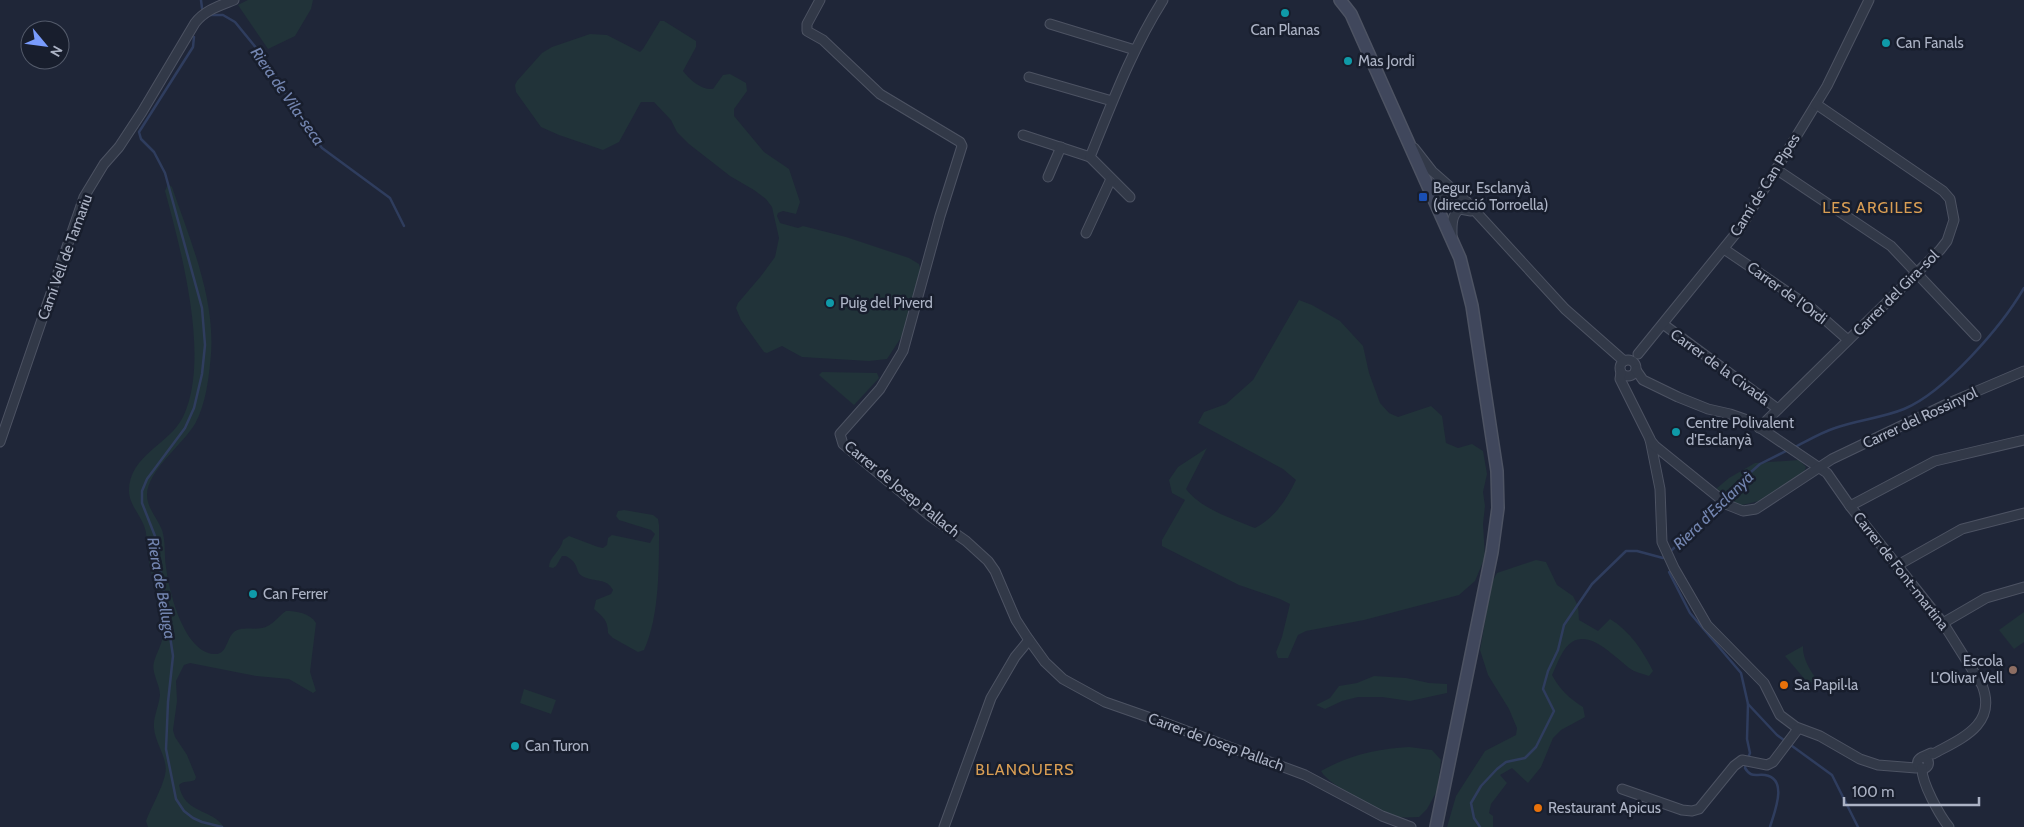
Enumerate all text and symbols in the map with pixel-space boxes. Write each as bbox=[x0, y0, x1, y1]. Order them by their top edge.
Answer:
marker: Can Planas bbox=[1279, 7, 1291, 19]
north arrow bbox=[20, 20, 70, 70]
place label: Can Planas bbox=[1250, 21, 1320, 39]
place label: Can Fanals bbox=[1896, 34, 1964, 52]
marker: Can Fanals bbox=[1880, 37, 1892, 49]
text: N bbox=[46, 43, 67, 60]
water label: Riera de Vila-seca bbox=[247, 43, 329, 149]
place label: Mas Jordi bbox=[1358, 52, 1415, 70]
marker: Mas Jordi bbox=[1342, 55, 1354, 67]
street label: Camí de Can Pipes bbox=[1726, 130, 1804, 240]
place label: Begur, Esclanyà (direcció Torroella) bbox=[1433, 179, 1548, 214]
marker: Begur, Esclanyà (direcció Torroella) bbox=[1417, 191, 1429, 203]
street label: Camí Vell de Tamariu bbox=[34, 192, 96, 322]
district label: LES ARGILES bbox=[1822, 198, 1924, 217]
street label: Carrer del Gira-sol bbox=[1849, 246, 1943, 340]
street label: Carrer de l'Ordi bbox=[1744, 258, 1830, 328]
place label: Puig del Piverd bbox=[840, 294, 933, 312]
marker: Puig del Piverd bbox=[824, 297, 836, 309]
street label: Carrer de la Civada bbox=[1667, 325, 1774, 409]
street label: Carrer del Rossinyol bbox=[1860, 383, 1981, 452]
place label: Centre Polivalent d'Esclanyà bbox=[1686, 414, 1794, 449]
marker: Centre Polivalent d'Esclanyà bbox=[1670, 426, 1682, 438]
street label: Carrer de Josep Pallach bbox=[841, 437, 963, 541]
water label: Riera d'Esclanyà bbox=[1669, 467, 1757, 553]
street label: Carrer de Font-martina bbox=[1849, 508, 1953, 634]
water label: Riera de Belluga bbox=[143, 536, 180, 640]
place label: Can Ferrer bbox=[263, 585, 328, 603]
marker: Can Ferrer bbox=[247, 588, 259, 600]
place label: Escola L'Olivar Vell bbox=[1930, 652, 2004, 687]
marker: Escola L'Olivar Vell bbox=[2007, 664, 2019, 676]
place label: Sa Papil·la bbox=[1794, 676, 1859, 694]
marker: Sa Papil·la bbox=[1778, 679, 1790, 691]
street label: Carrer de Josep Pallach bbox=[1146, 709, 1286, 775]
place label: Can Turon bbox=[525, 737, 589, 755]
marker: Can Turon bbox=[509, 740, 521, 752]
district label: BLANQUERS bbox=[975, 760, 1075, 779]
scale bar bbox=[1844, 774, 1979, 806]
text: 100 m bbox=[1852, 783, 1894, 801]
place label: Restaurant Apicus bbox=[1548, 799, 1661, 817]
marker: Restaurant Apicus bbox=[1532, 802, 1544, 814]

